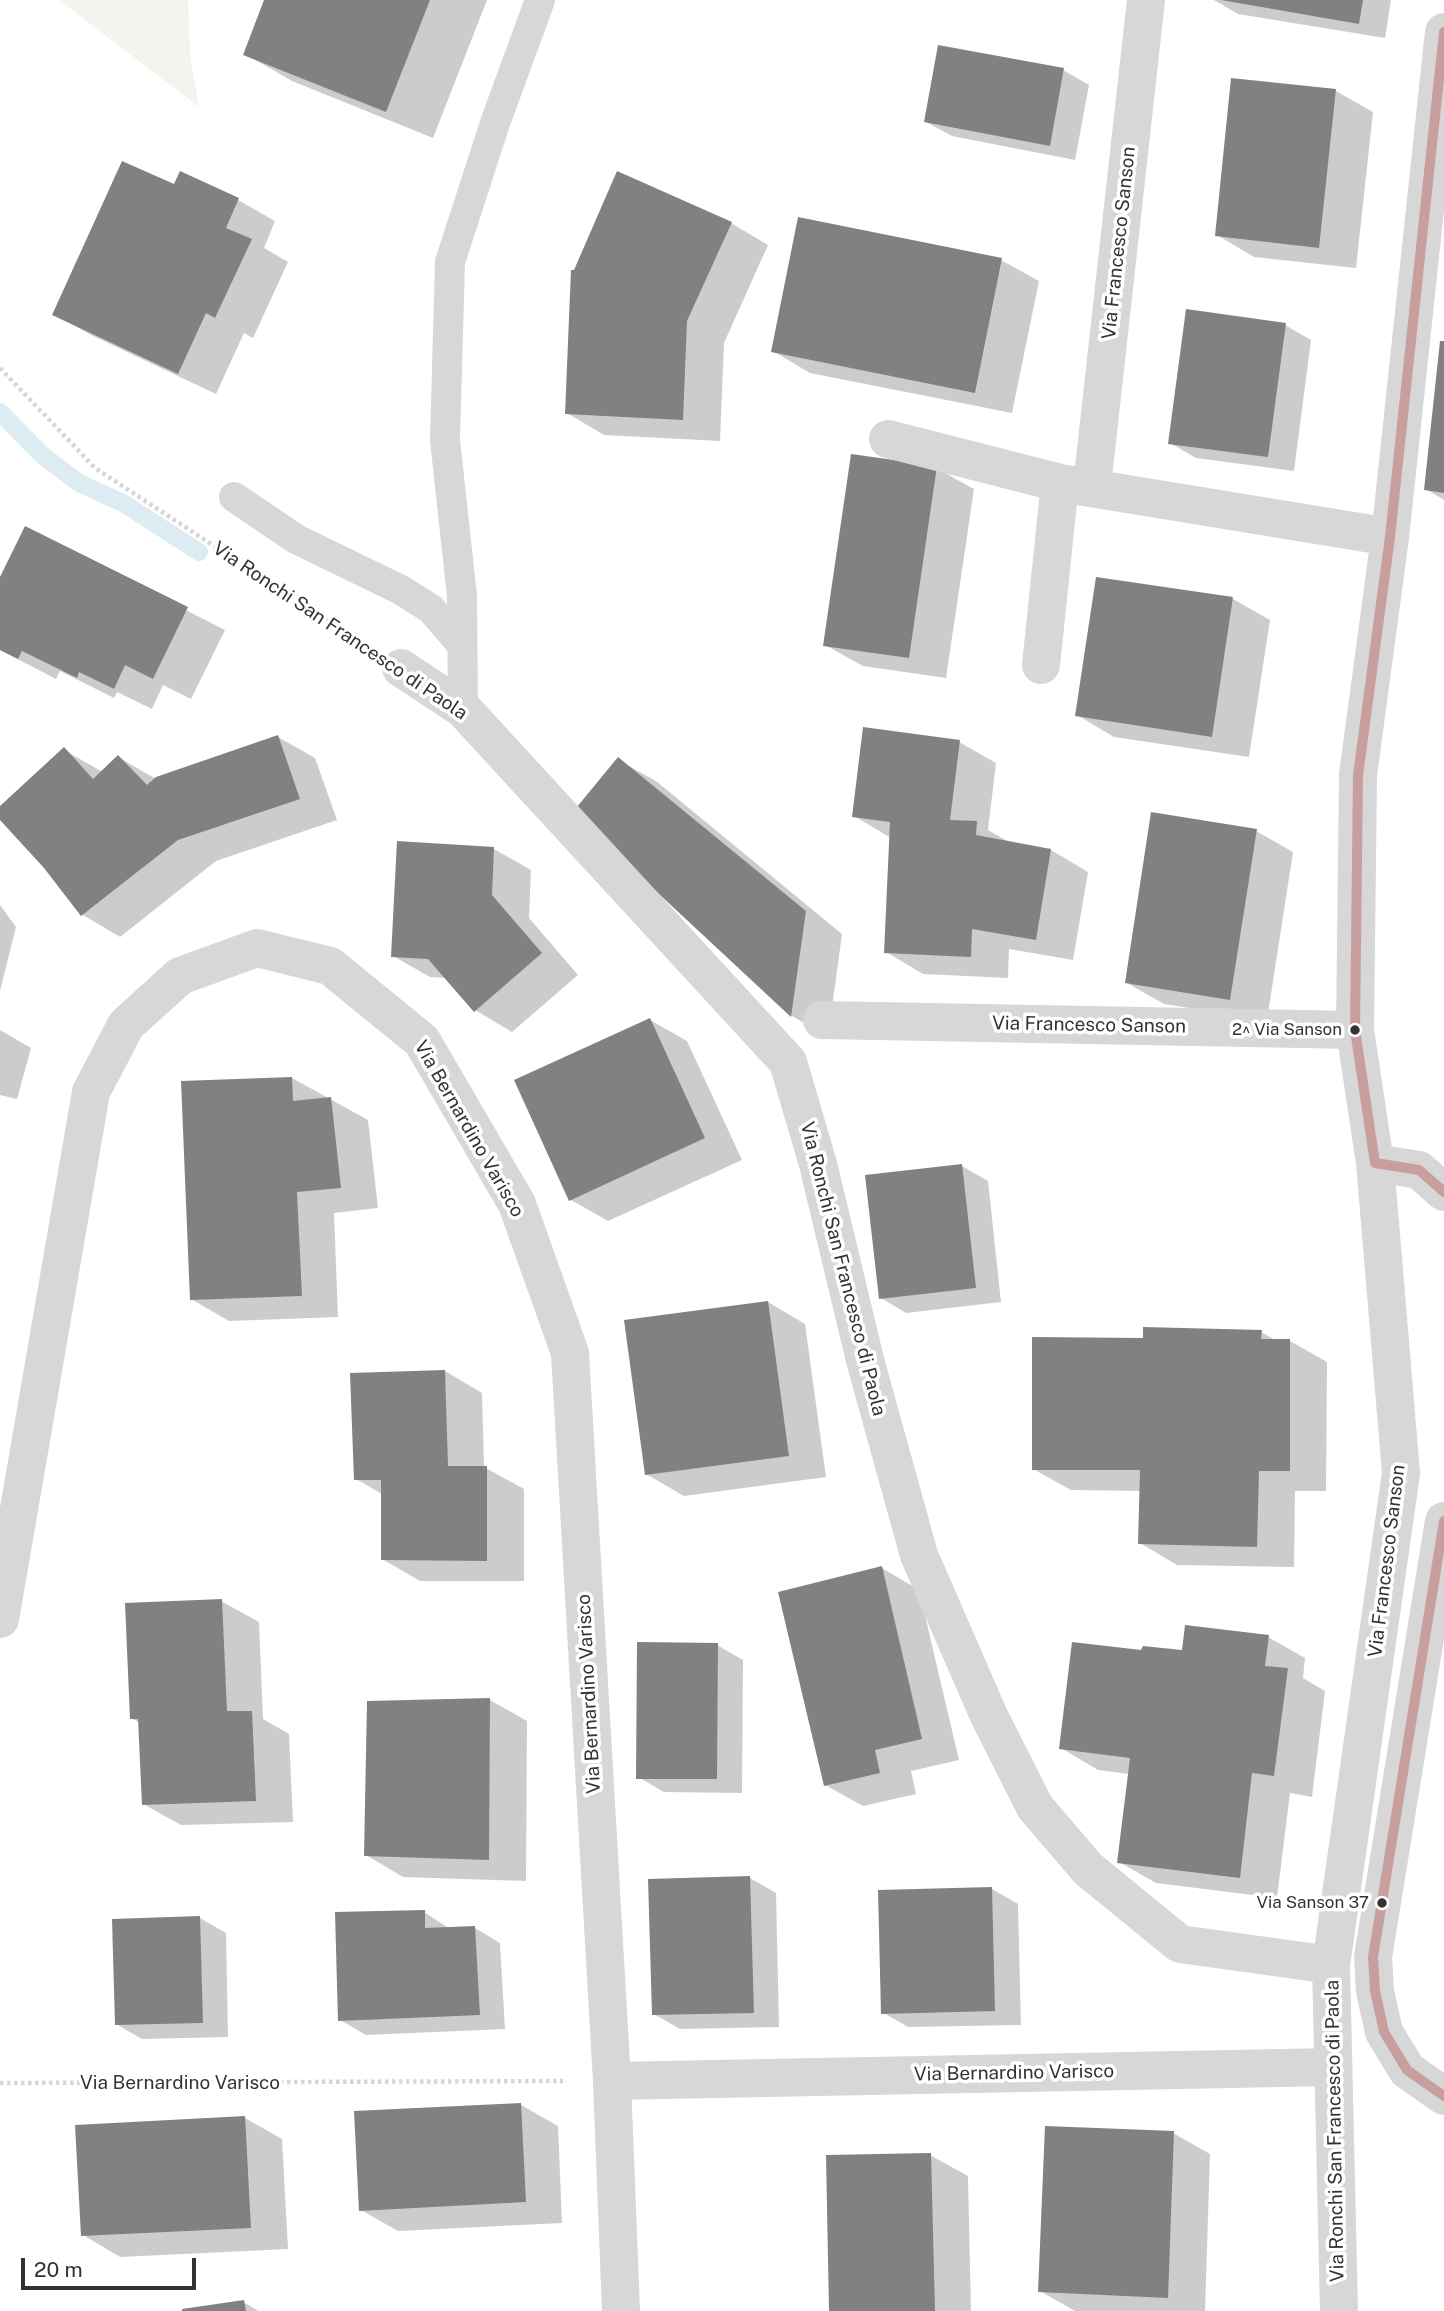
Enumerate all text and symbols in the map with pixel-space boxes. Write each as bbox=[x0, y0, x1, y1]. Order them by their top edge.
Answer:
street label: Via Francesco Sanson bbox=[1098, 145, 1140, 341]
street label: Via Ronchi San Francesco di Paola bbox=[208, 537, 472, 725]
street label: Via Francesco Sanson bbox=[992, 1012, 1186, 1038]
place label: 2^ Via Sanson bbox=[1232, 1020, 1342, 1040]
marker: 2^ Via Sanson bbox=[1348, 1023, 1362, 1037]
street label: Via Bernardino Varisco bbox=[409, 1037, 529, 1221]
street label: Via Ronchi San Francesco di Paola bbox=[795, 1120, 891, 1418]
street label: Via Francesco Sanson bbox=[1364, 1463, 1410, 1659]
street label: Via Bernardino Varisco bbox=[572, 1593, 606, 1795]
place label: Via Sanson 37 bbox=[1257, 1893, 1369, 1913]
marker: Via Sanson 37 bbox=[1375, 1896, 1389, 1910]
street label: Via Ronchi San Francesco di Paola bbox=[1321, 1980, 1349, 2282]
street label: Via Bernardino Varisco bbox=[914, 2060, 1114, 2086]
street label: Via Bernardino Varisco bbox=[80, 2072, 280, 2094]
scale bar bbox=[24, 2244, 200, 2288]
text: 20 m bbox=[34, 2257, 83, 2282]

